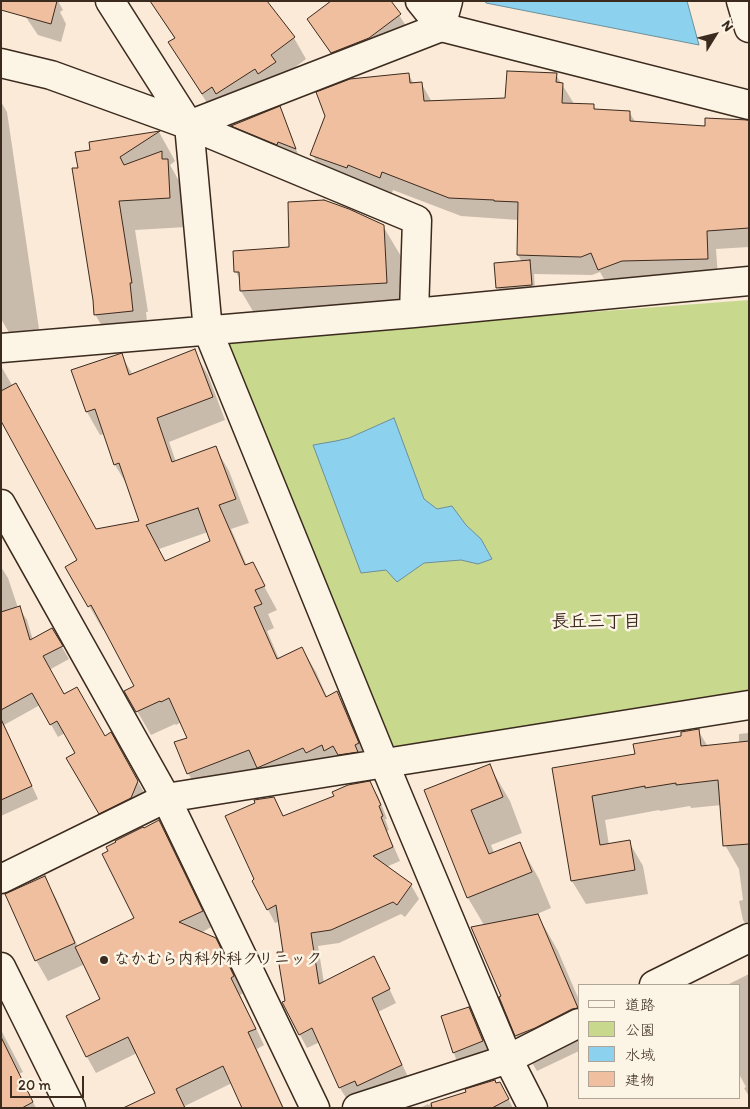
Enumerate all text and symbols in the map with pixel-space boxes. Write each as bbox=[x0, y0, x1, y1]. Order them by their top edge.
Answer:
north arrow bbox=[690, 10, 740, 60]
text: N bbox=[718, 17, 737, 35]
district label: 長丘三丁目 bbox=[551, 611, 641, 633]
place label: なかむら内科外科クリニック bbox=[114, 950, 322, 970]
marker: なかむら内科外科クリニック bbox=[98, 954, 110, 966]
legend bbox=[578, 984, 740, 1099]
text: 道路 bbox=[625, 996, 655, 1014]
text: 公園 bbox=[625, 1021, 655, 1039]
text: 水域 bbox=[625, 1046, 655, 1064]
scale bar bbox=[12, 1066, 86, 1098]
text: 建物 bbox=[625, 1071, 655, 1089]
text: 20 m bbox=[18, 1076, 51, 1094]

